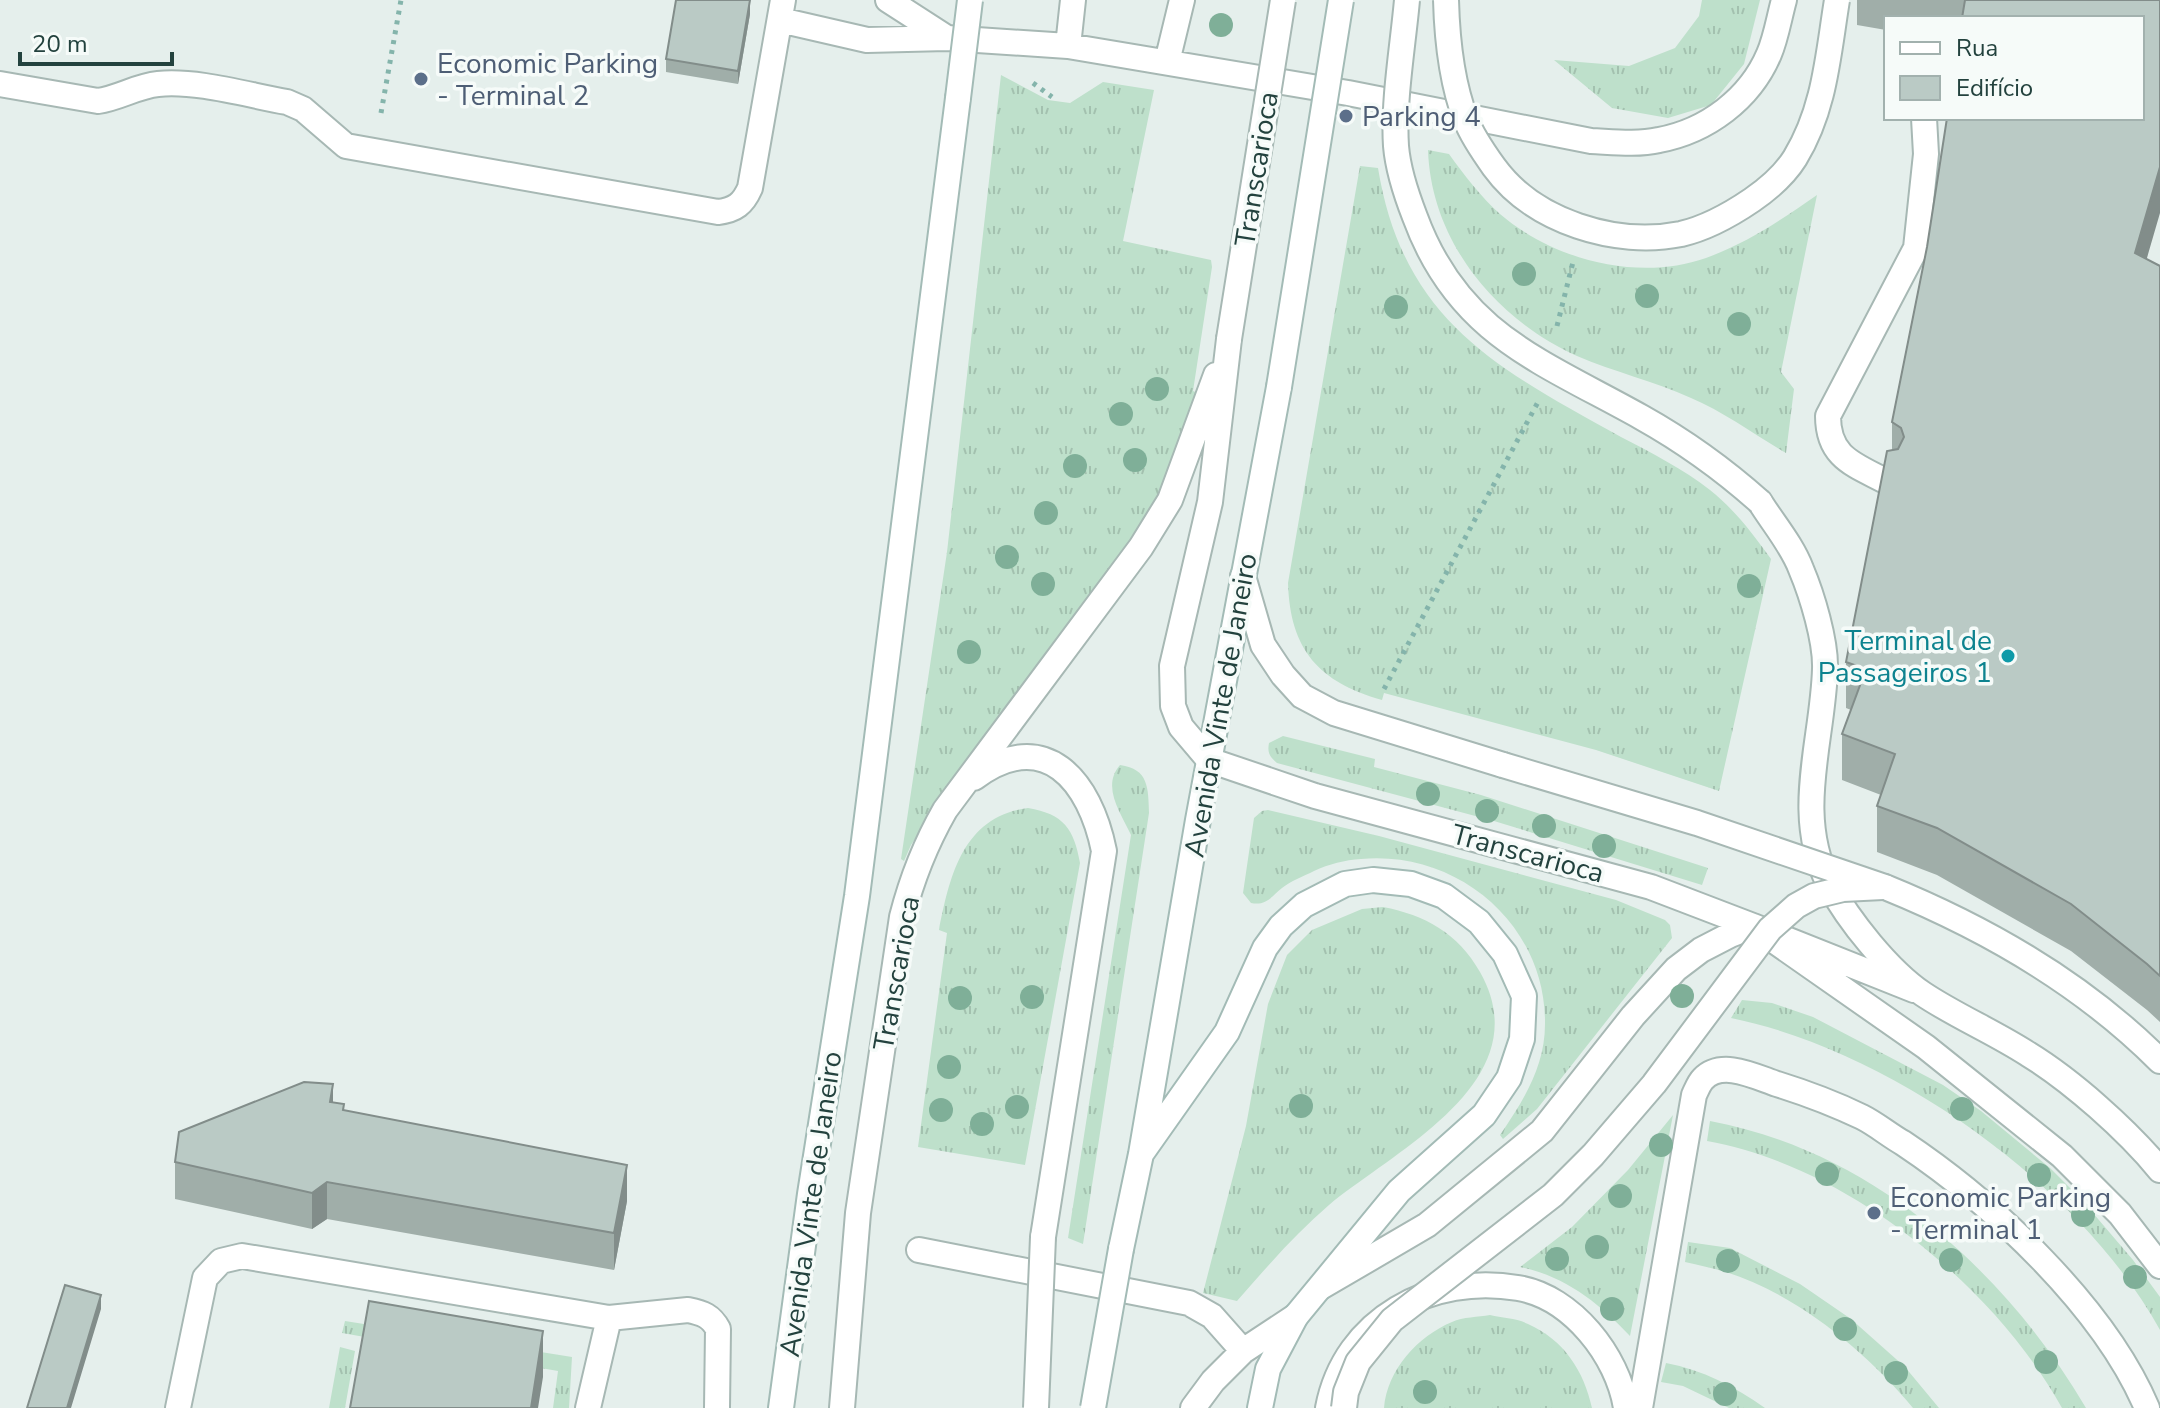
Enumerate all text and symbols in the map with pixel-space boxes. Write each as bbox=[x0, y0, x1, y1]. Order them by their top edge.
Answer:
scale bar bbox=[20, 16, 172, 66]
legend bbox=[1884, 16, 2144, 120]
text: 20 m bbox=[32, 28, 88, 60]
text: Rua bbox=[1956, 32, 1998, 64]
place label: Economic Parking - Terminal 2 bbox=[437, 45, 658, 115]
marker: Economic Parking - Terminal 2 bbox=[412, 70, 430, 88]
text: Edifício bbox=[1956, 72, 2033, 104]
street label: Transcarioca bbox=[1226, 89, 1288, 249]
place label: Parking 4 bbox=[1362, 98, 1481, 136]
marker: Parking 4 bbox=[1337, 107, 1355, 125]
street label: Avenida Vinte de Janeiro bbox=[1176, 550, 1266, 860]
place label: Terminal de Passageiros 1 bbox=[1818, 622, 1992, 692]
marker: Terminal de Passageiros 1 bbox=[1999, 647, 2017, 665]
street label: Transcarioca bbox=[1447, 815, 1608, 893]
street label: Transcarioca bbox=[865, 893, 929, 1053]
street label: Avenida Vinte de Janeiro bbox=[771, 1049, 851, 1359]
place label: Economic Parking - Terminal 1 bbox=[1890, 1179, 2111, 1249]
marker: Economic Parking - Terminal 1 bbox=[1865, 1204, 1883, 1222]

